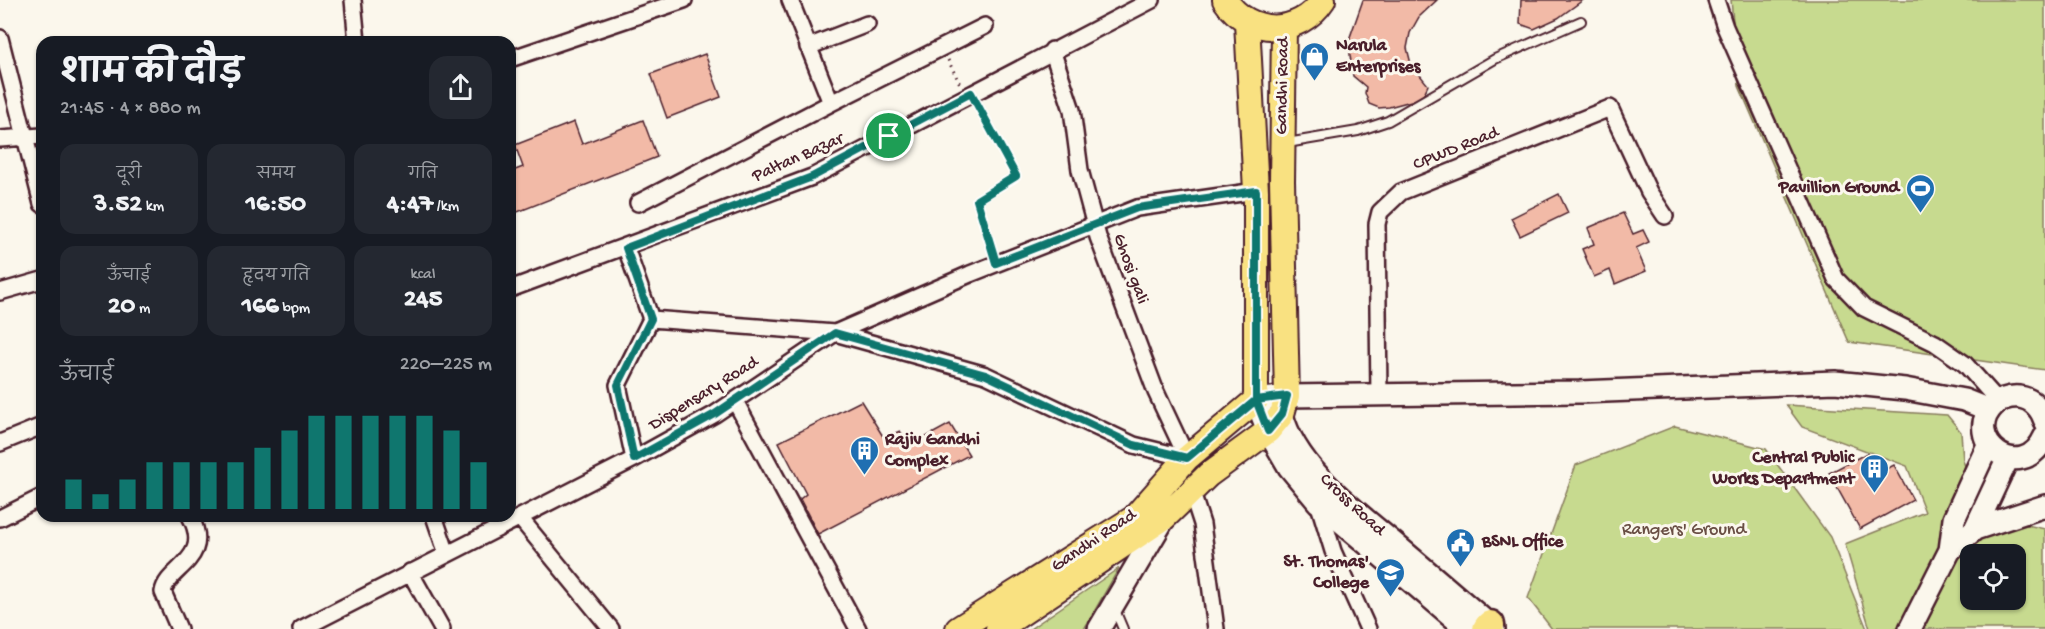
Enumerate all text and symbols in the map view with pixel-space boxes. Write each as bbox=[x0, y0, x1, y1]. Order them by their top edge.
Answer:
street label: Gandhi Road bbox=[1272, 36, 1294, 135]
place label: Narula Enterprises bbox=[1336, 36, 1422, 78]
shop icon: Narula Enterprises bbox=[1299, 40, 1331, 82]
text: शाम की दौड़ bbox=[60, 56, 243, 94]
button: share bbox=[429, 56, 492, 119]
text: 21:45 · 4 × 880 m bbox=[60, 98, 201, 121]
pin bbox=[863, 110, 914, 161]
icon: arrive bbox=[872, 119, 905, 152]
street label: CPWD Road bbox=[1410, 122, 1503, 176]
street label: Paltan Bazar bbox=[748, 128, 848, 188]
text: दूरी bbox=[116, 166, 142, 185]
text: समय bbox=[257, 166, 295, 185]
text: गति bbox=[408, 166, 438, 185]
sports icon: Pavillion Ground bbox=[1904, 172, 1936, 214]
place label: Pavillion Ground bbox=[1778, 178, 1901, 199]
text: 3.52 bbox=[94, 190, 142, 221]
text: 16:50 bbox=[246, 190, 306, 221]
text: 4:47 bbox=[387, 190, 433, 221]
text: km bbox=[142, 198, 164, 217]
text: /km bbox=[433, 198, 459, 217]
street label: Ghosi gali bbox=[1108, 231, 1152, 307]
text: kcal bbox=[411, 266, 435, 285]
text: ऊँचाई bbox=[108, 268, 150, 287]
text: हृदय गति bbox=[242, 268, 310, 287]
text: 245 bbox=[404, 285, 442, 316]
text: 20 bbox=[108, 292, 135, 323]
text: 166 bbox=[242, 292, 279, 323]
text: m bbox=[135, 300, 150, 319]
text: bpm bbox=[279, 300, 310, 319]
street label: Dispensary Road bbox=[645, 351, 764, 436]
text: 220–225 m bbox=[400, 354, 492, 377]
text: ऊँचाई bbox=[60, 365, 114, 388]
place label: Rajiv Gandhi Complex bbox=[884, 430, 980, 472]
building icon: Rajiv Gandhi Complex bbox=[848, 434, 880, 476]
place label: Central Public Works Department bbox=[1712, 448, 1856, 490]
building icon: Central Public Works Department bbox=[1859, 452, 1891, 494]
street label: Cross Road bbox=[1315, 469, 1390, 542]
street label: Gandhi Road bbox=[1048, 504, 1142, 577]
park label: Rangers' Ground bbox=[1622, 520, 1747, 541]
public building icon: BSNL Office bbox=[1445, 526, 1477, 568]
place label: BSNL Office bbox=[1481, 532, 1564, 553]
map controls bbox=[1960, 544, 2026, 610]
button: locate bbox=[1960, 544, 2026, 610]
place label: St. Thomas' College bbox=[1283, 552, 1370, 594]
school or university icon: St. Thomas' College bbox=[1374, 556, 1406, 598]

